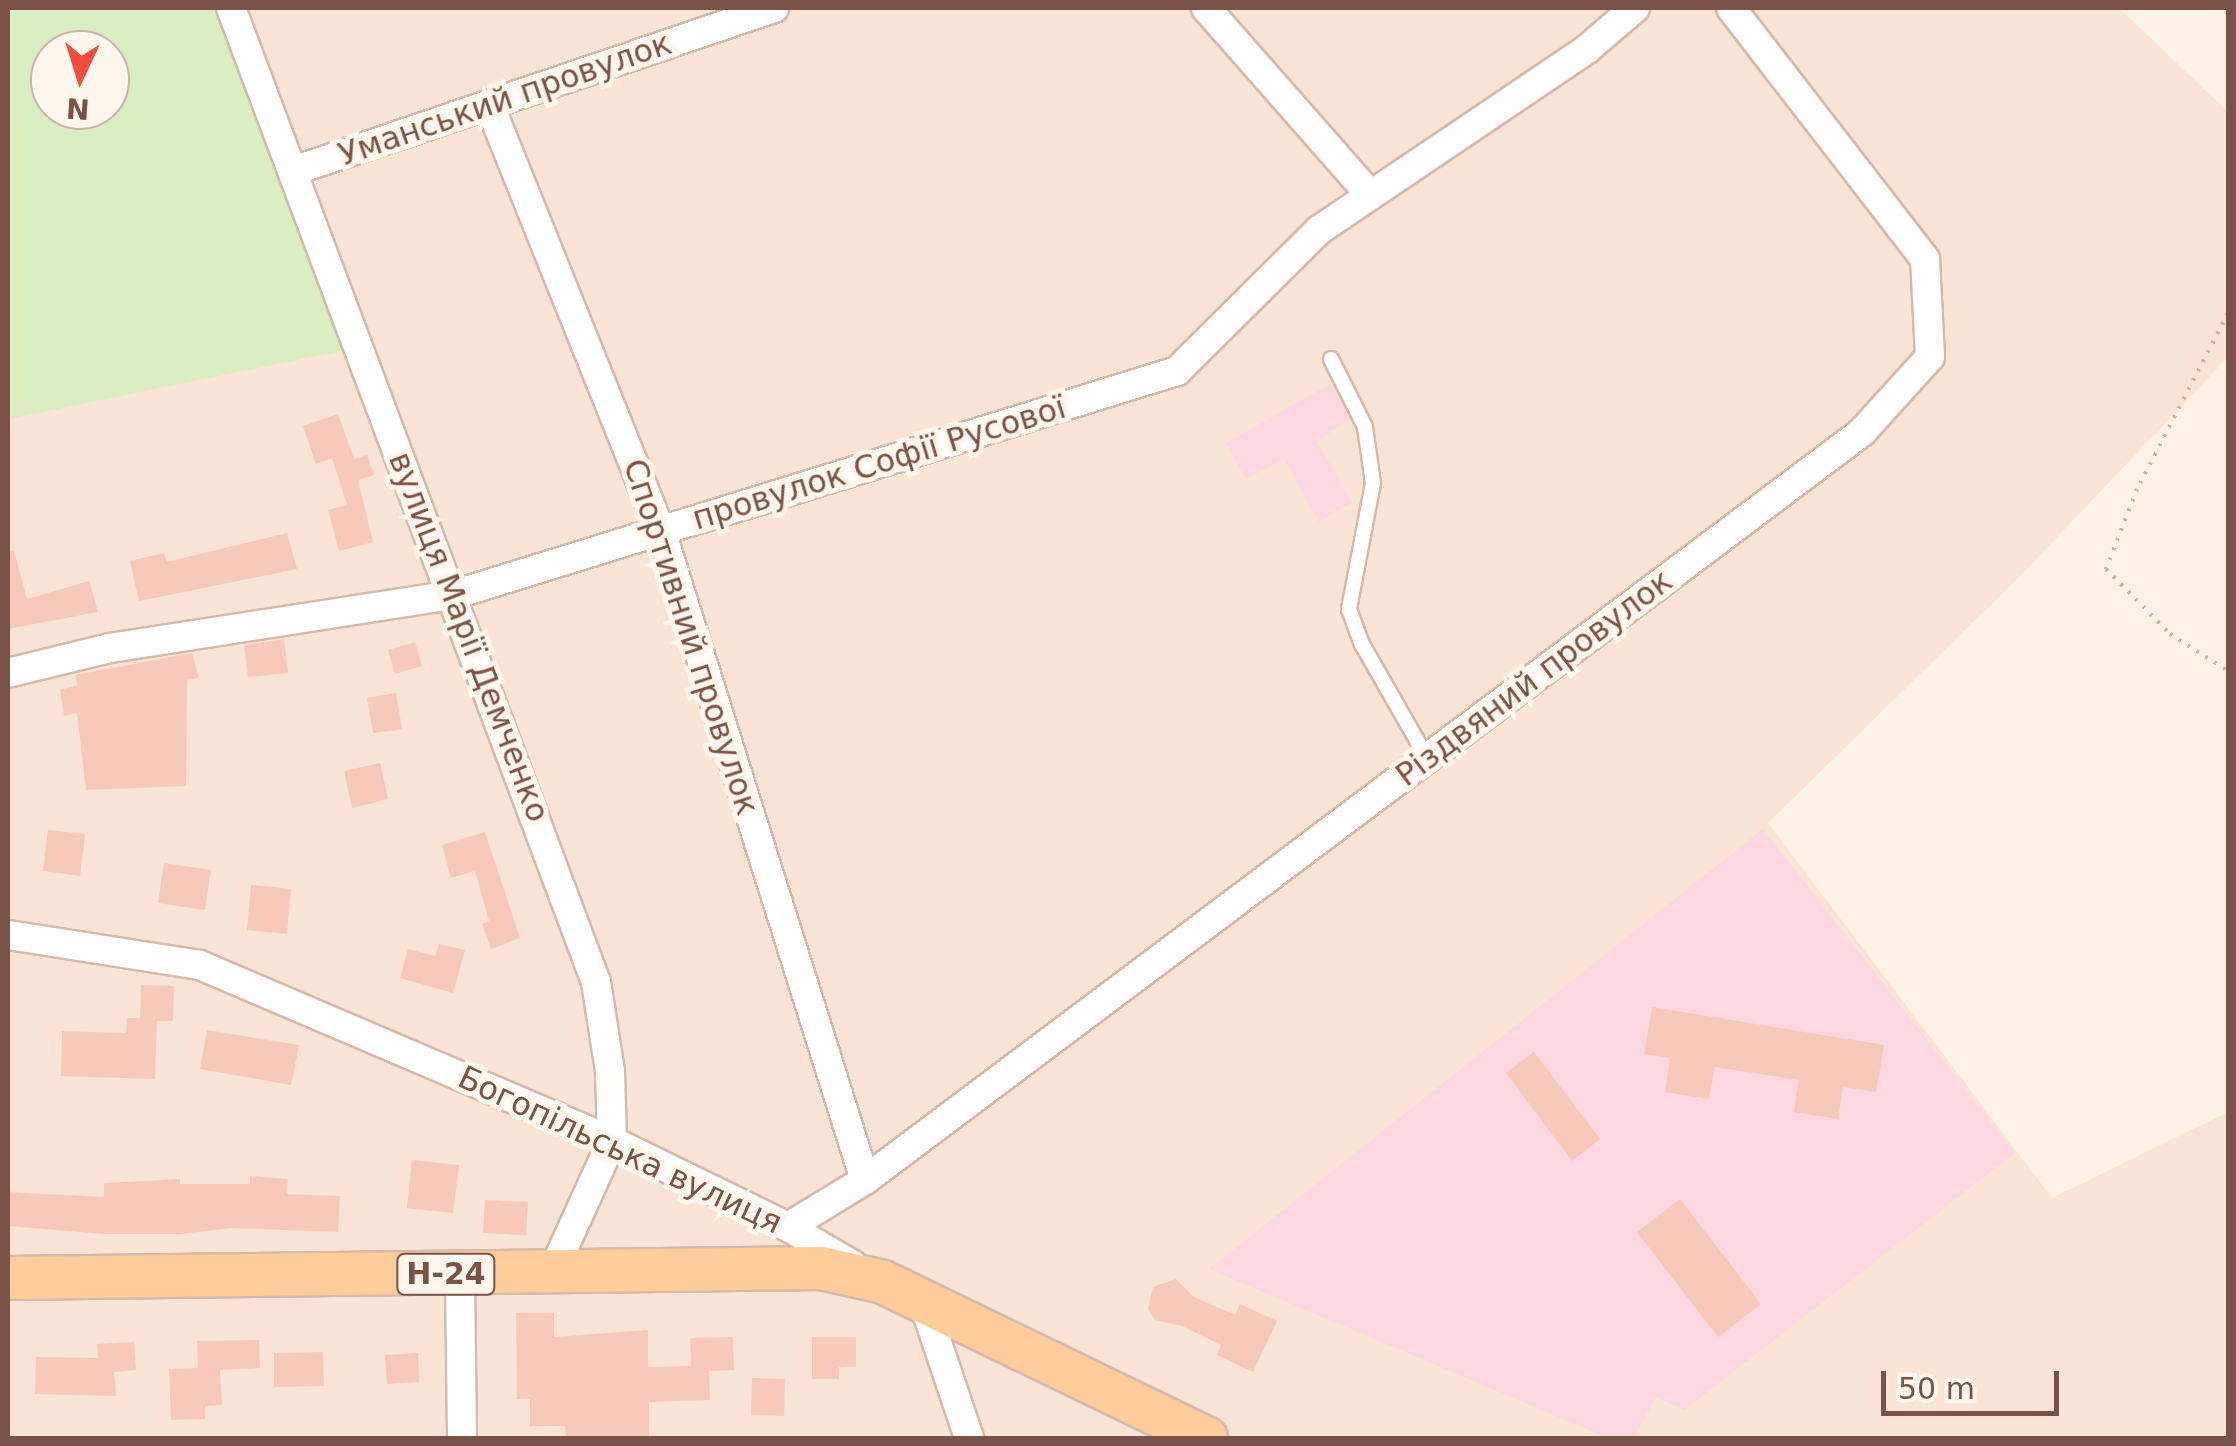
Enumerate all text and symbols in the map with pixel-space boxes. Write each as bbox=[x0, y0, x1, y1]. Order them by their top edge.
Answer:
street label: Уманський провулок bbox=[333, 24, 677, 174]
north arrow bbox=[30, 30, 130, 130]
text: N bbox=[65, 91, 91, 126]
street label: провулок Софії Русової bbox=[688, 388, 1070, 538]
street label: вулиця Марії Демченко bbox=[381, 447, 557, 827]
street label: Спортивний провулок bbox=[615, 454, 767, 820]
street label: Різдвяний провулок bbox=[1388, 562, 1680, 794]
street label: Богопільська вулиця bbox=[452, 1058, 788, 1242]
road number: Н-24 bbox=[396, 1249, 496, 1299]
scale bar bbox=[1886, 1351, 2064, 1413]
text: 50 m bbox=[1898, 1371, 1975, 1406]

